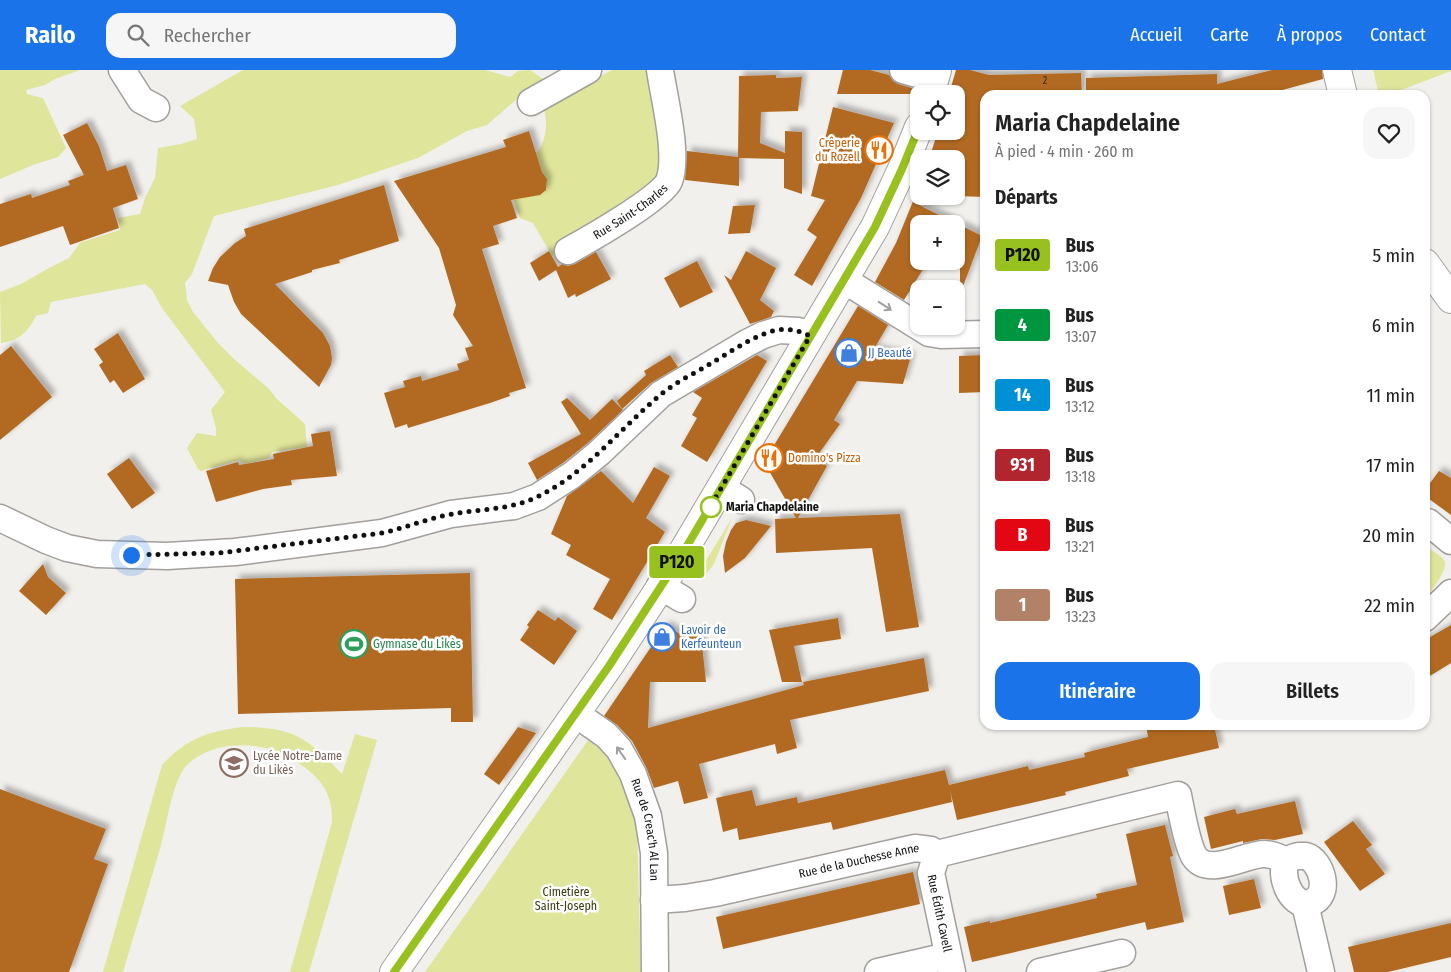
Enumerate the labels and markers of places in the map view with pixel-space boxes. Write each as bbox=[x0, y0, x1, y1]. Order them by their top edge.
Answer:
restaurant icon: Crêperie du Rozell bbox=[864, 135, 894, 165]
place label: Crêperie du Rozell bbox=[815, 136, 860, 164]
shop icon: JJ Beauté bbox=[834, 338, 864, 368]
place label: JJ Beauté bbox=[868, 346, 912, 360]
restaurant icon: Domino's Pizza bbox=[754, 443, 784, 473]
place label: Domino's Pizza bbox=[788, 451, 861, 465]
marker: Maria Chapdelaine bbox=[700, 496, 722, 518]
place label: Maria Chapdelaine bbox=[726, 500, 819, 514]
shop icon: Lavoir de Kerfeunteun bbox=[647, 622, 677, 652]
place label: Lavoir de Kerfeunteun bbox=[681, 623, 742, 651]
sports icon: Gymnase du Likès bbox=[339, 629, 369, 659]
place label: Gymnase du Likès bbox=[373, 637, 461, 651]
school or university icon: Lycée Notre-Dame du Likès bbox=[219, 748, 249, 778]
place label: Lycée Notre-Dame du Likès bbox=[253, 749, 342, 777]

